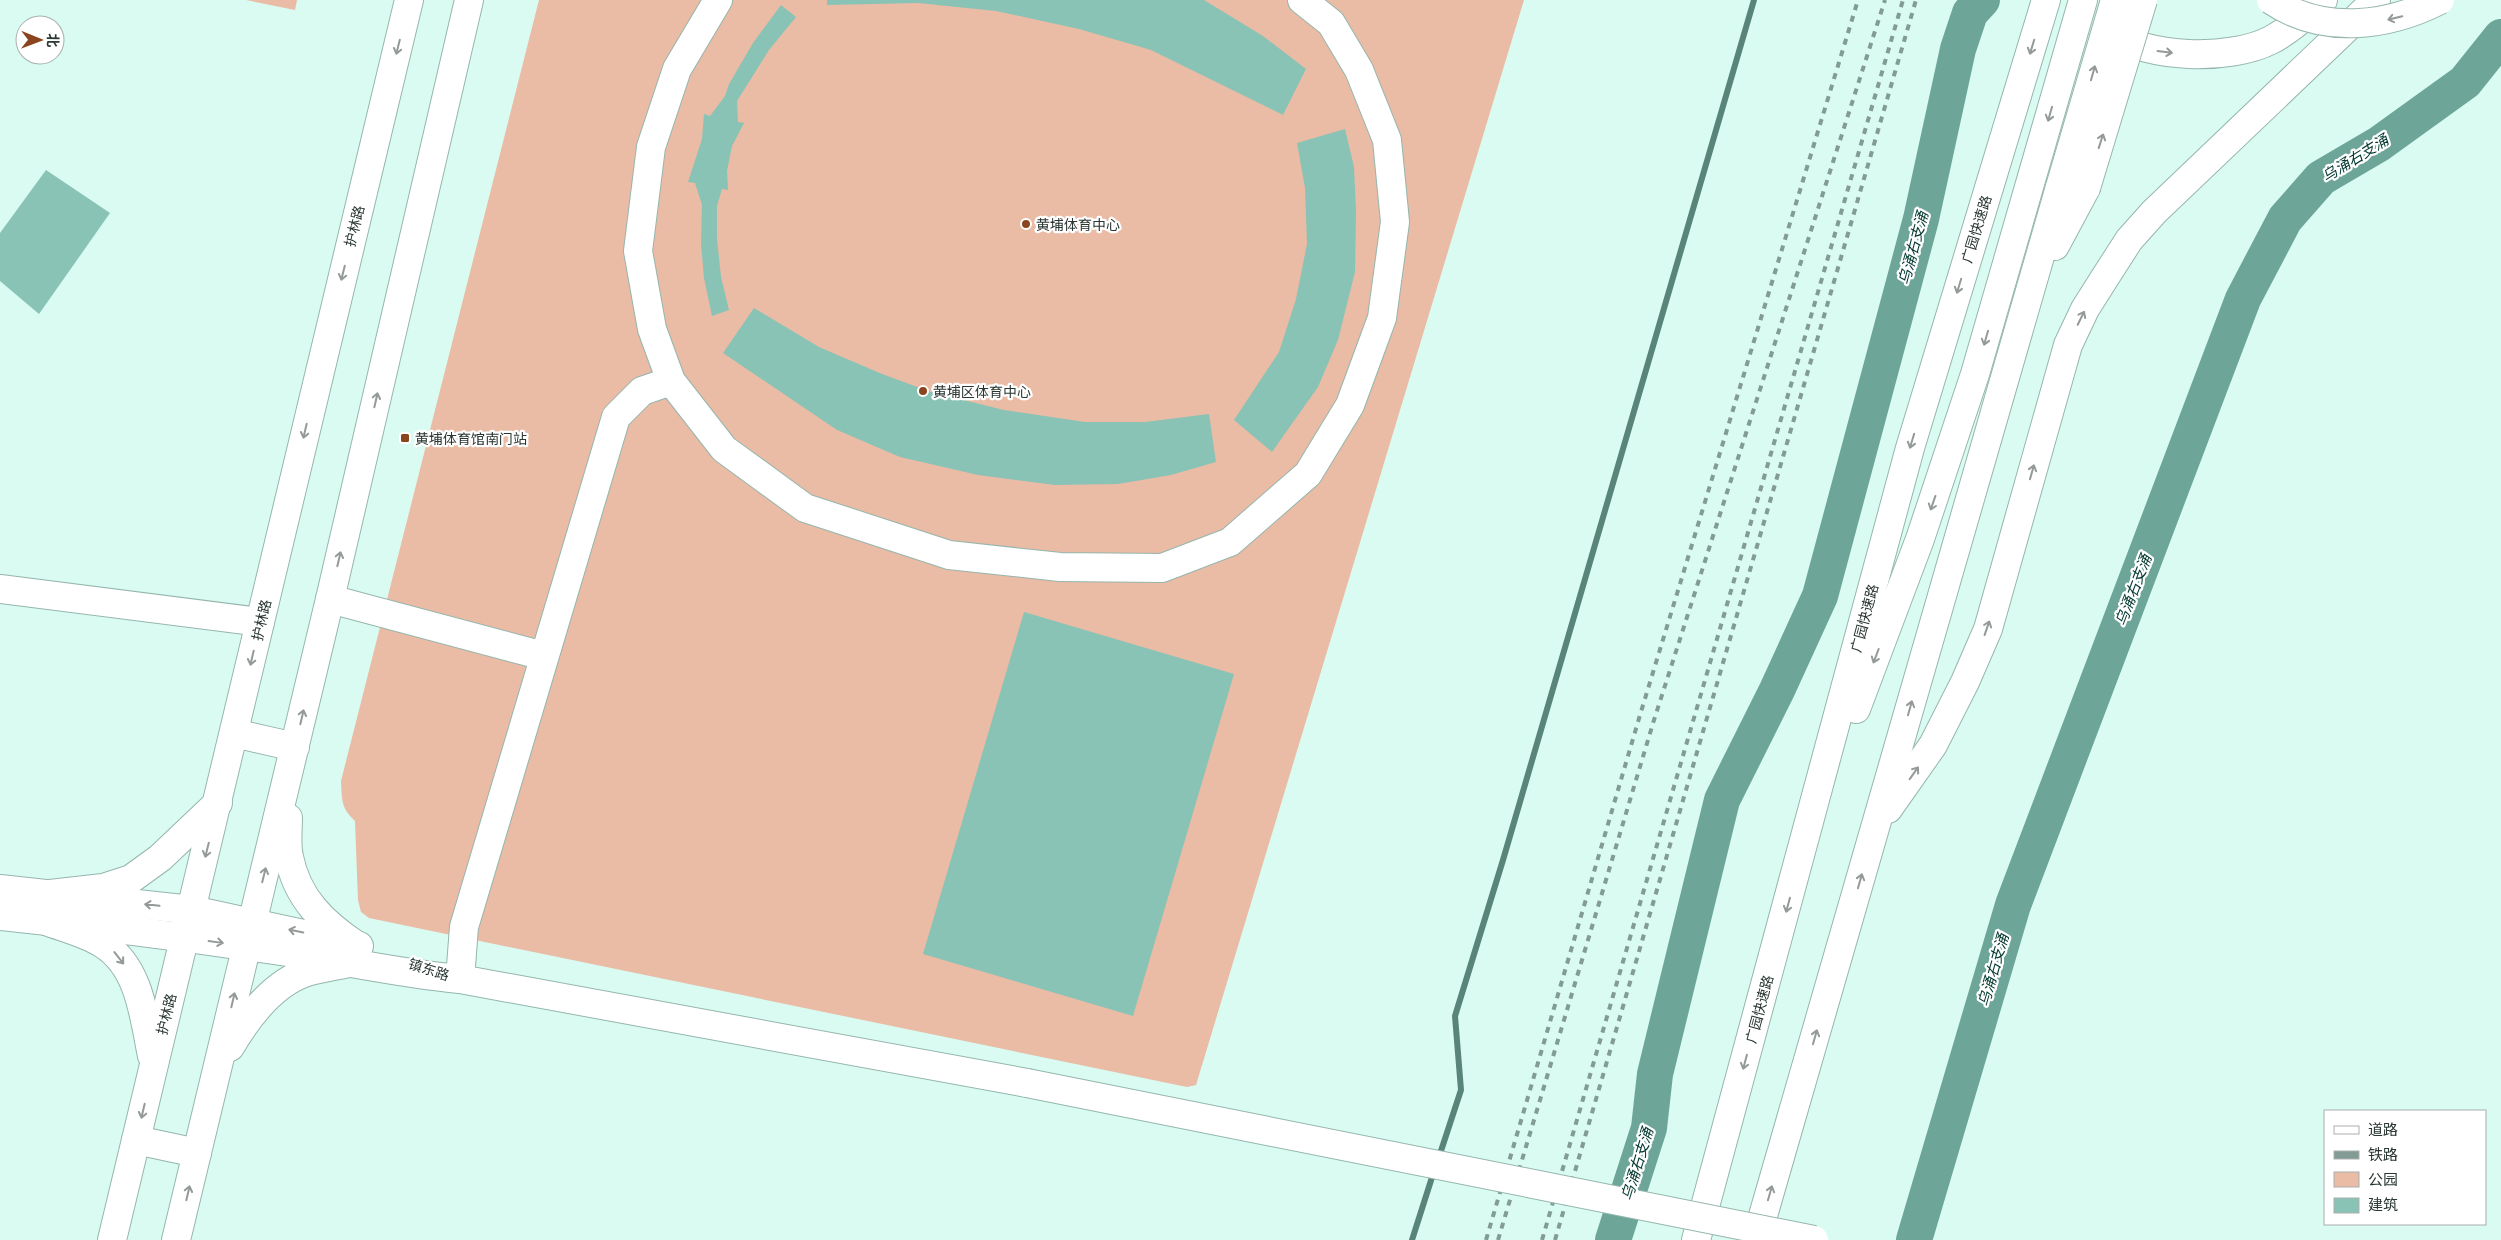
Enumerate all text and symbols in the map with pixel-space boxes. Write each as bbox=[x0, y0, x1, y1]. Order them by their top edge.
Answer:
one-way arrow bbox=[2387, 14, 2403, 23]
north arrow bbox=[15, 15, 65, 65]
text: 北 bbox=[43, 33, 64, 47]
one-way arrow bbox=[2027, 38, 2036, 54]
one-way arrow bbox=[393, 39, 402, 55]
one-way arrow bbox=[2157, 47, 2173, 57]
one-way arrow bbox=[2089, 65, 2099, 81]
one-way arrow bbox=[2045, 106, 2055, 122]
water label: 乌涌右支涌 bbox=[2317, 127, 2395, 188]
one-way arrow bbox=[2096, 134, 2106, 150]
street label: 广园快速路 bbox=[1956, 192, 1996, 266]
street label: 护林路 bbox=[339, 203, 369, 249]
water label: 乌涌右支涌 bbox=[1892, 207, 1934, 287]
place label: 黄埔体育中心 bbox=[1036, 214, 1120, 235]
marker: 黄埔体育中心 bbox=[1020, 218, 1032, 230]
one-way arrow bbox=[338, 265, 347, 281]
one-way arrow bbox=[1954, 277, 1964, 293]
one-way arrow bbox=[2077, 311, 2087, 326]
one-way arrow bbox=[1980, 329, 1990, 345]
place label: 黄埔区体育中心 bbox=[933, 381, 1031, 402]
marker: 黄埔区体育中心 bbox=[917, 385, 929, 397]
one-way arrow bbox=[372, 393, 381, 409]
one-way arrow bbox=[300, 423, 309, 439]
place label: 黄埔体育馆南门站 bbox=[415, 428, 527, 449]
marker: 黄埔体育馆南门站 bbox=[399, 432, 411, 444]
one-way arrow bbox=[1906, 433, 1916, 449]
one-way arrow bbox=[2028, 465, 2038, 481]
one-way arrow bbox=[1928, 495, 1937, 511]
water label: 乌涌右支涌 bbox=[2109, 549, 2158, 629]
one-way arrow bbox=[335, 551, 344, 567]
street label: 广园快速路 bbox=[1845, 581, 1883, 655]
street label: 护林路 bbox=[246, 597, 276, 643]
one-way arrow bbox=[1983, 621, 1992, 637]
one-way arrow bbox=[1871, 647, 1880, 663]
one-way arrow bbox=[247, 649, 256, 665]
one-way arrow bbox=[1906, 700, 1915, 716]
one-way arrow bbox=[298, 709, 307, 725]
one-way arrow bbox=[1909, 766, 1919, 780]
one-way arrow bbox=[202, 842, 211, 858]
one-way arrow bbox=[260, 867, 269, 883]
one-way arrow bbox=[1856, 873, 1866, 889]
one-way arrow bbox=[1782, 897, 1792, 913]
one-way arrow bbox=[145, 901, 161, 910]
one-way arrow bbox=[288, 926, 304, 936]
water label: 乌涌右支涌 bbox=[1972, 929, 2015, 1009]
one-way arrow bbox=[207, 937, 223, 947]
one-way arrow bbox=[114, 951, 124, 965]
street label: 镇东路 bbox=[406, 953, 452, 985]
street label: 广园快速路 bbox=[1740, 972, 1778, 1046]
street label: 护林路 bbox=[151, 991, 181, 1037]
one-way arrow bbox=[229, 993, 238, 1009]
one-way arrow bbox=[1811, 1030, 1821, 1046]
one-way arrow bbox=[1739, 1053, 1749, 1069]
one-way arrow bbox=[138, 1102, 147, 1118]
legend bbox=[2324, 1110, 2486, 1225]
text: 道路 bbox=[2368, 1118, 2398, 1141]
water label: 乌涌右支涌 bbox=[1615, 1123, 1660, 1203]
text: 铁路 bbox=[2368, 1143, 2398, 1166]
text: 公园 bbox=[2368, 1168, 2398, 1191]
one-way arrow bbox=[183, 1185, 193, 1201]
one-way arrow bbox=[1766, 1186, 1776, 1202]
text: 建筑 bbox=[2368, 1193, 2398, 1216]

